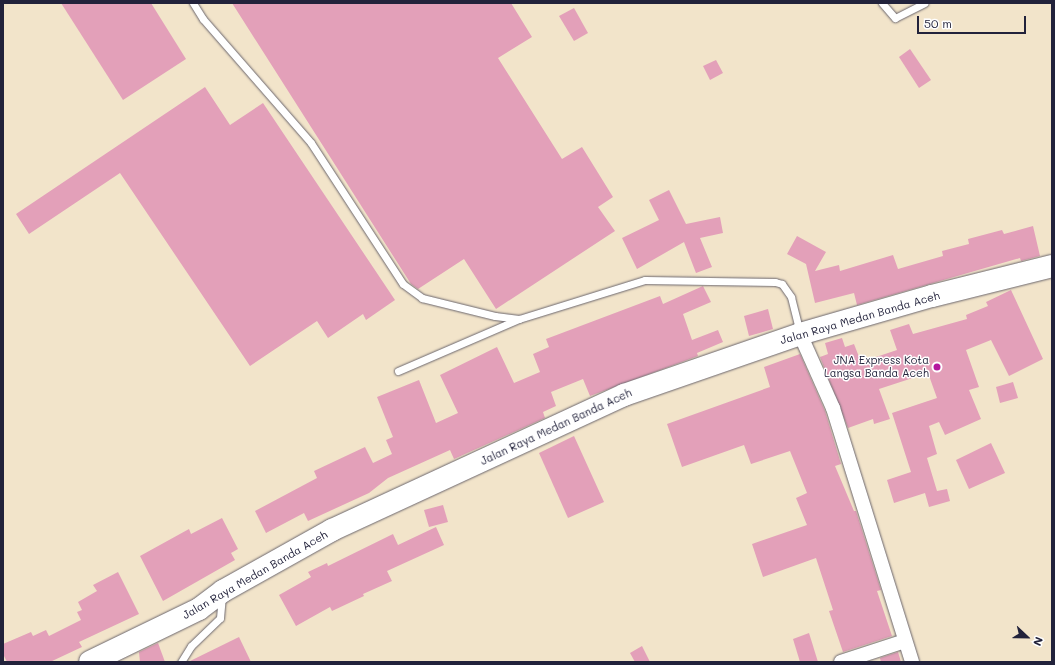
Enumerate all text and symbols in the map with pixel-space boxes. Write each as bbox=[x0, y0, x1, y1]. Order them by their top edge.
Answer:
scale bar bbox=[919, 8, 1028, 34]
text: 50 m bbox=[924, 15, 952, 31]
street label: Jalan Raya Medan Banda Aceh bbox=[779, 289, 941, 347]
place label: JNA Express Kota Langsa Banda Aceh bbox=[824, 354, 929, 380]
marker: JNA Express Kota Langsa Banda Aceh bbox=[932, 362, 942, 372]
street label: Jalan Raya Medan Banda Aceh bbox=[478, 386, 634, 468]
street label: Jalan Raya Medan Banda Aceh bbox=[180, 528, 330, 622]
north arrow bbox=[1007, 617, 1047, 657]
text: N bbox=[1030, 635, 1047, 648]

